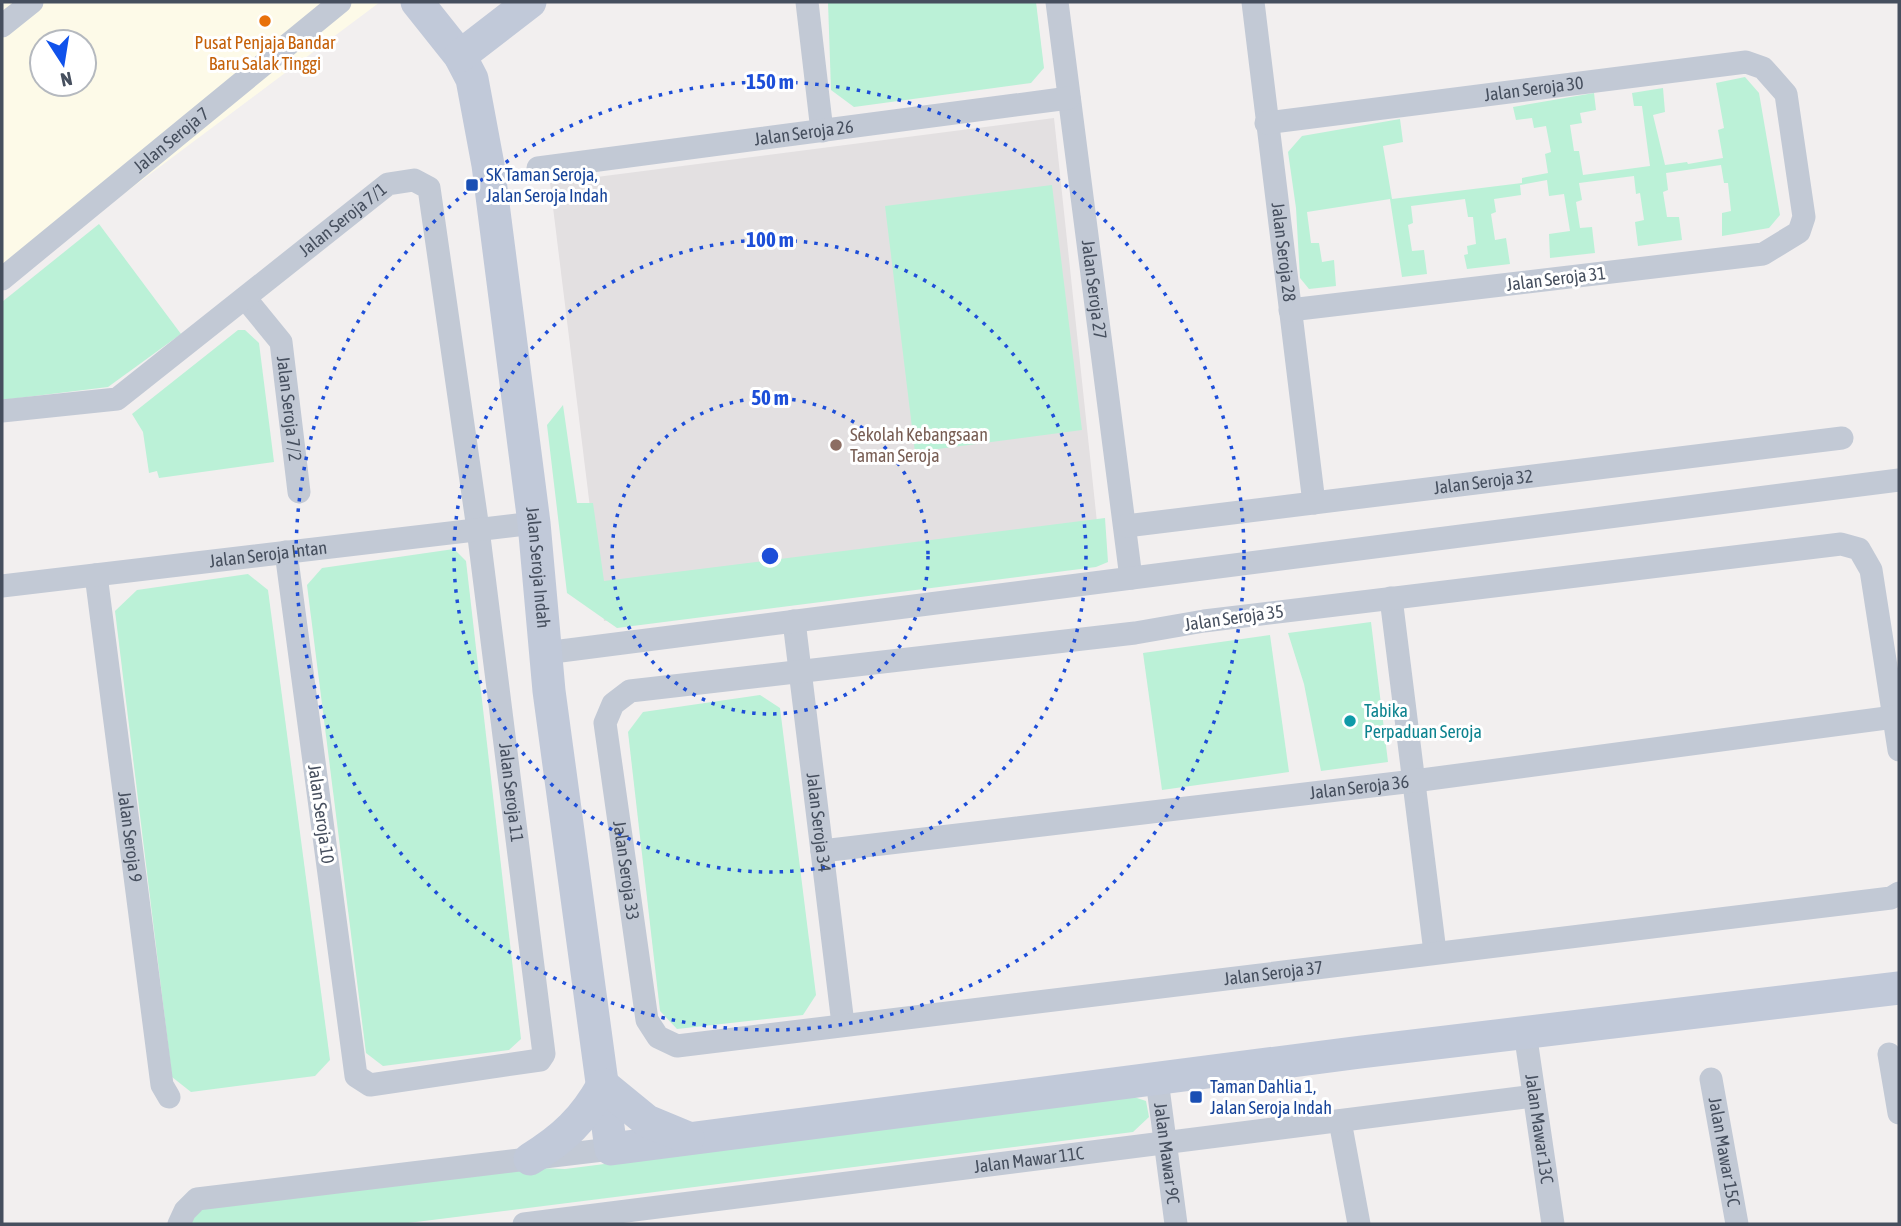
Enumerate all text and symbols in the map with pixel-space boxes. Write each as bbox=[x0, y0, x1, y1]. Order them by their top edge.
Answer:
marker: Pusat Penjaja Bandar Baru Salak Tinggi bbox=[257, 13, 273, 29]
north arrow bbox=[28, 28, 98, 98]
place label: Pusat Penjaja Bandar Baru Salak Tinggi bbox=[195, 32, 336, 74]
text: N bbox=[59, 68, 74, 92]
text: 150 m bbox=[746, 69, 794, 93]
street label: Jalan Seroja 30 bbox=[1483, 72, 1585, 105]
street label: Jalan Seroja 7 bbox=[129, 103, 213, 177]
street label: Jalan Seroja 26 bbox=[753, 116, 855, 149]
place label: SK Taman Seroja, Jalan Seroja Indah bbox=[486, 164, 608, 206]
marker: SK Taman Seroja, Jalan Seroja Indah bbox=[464, 177, 480, 193]
street label: Jalan Seroja 7/1 bbox=[295, 178, 391, 261]
street label: Jalan Seroja 28 bbox=[1267, 201, 1300, 303]
text: 100 m bbox=[746, 227, 794, 251]
street label: Jalan Seroja 27 bbox=[1078, 239, 1111, 340]
street label: Jalan Seroja 31 bbox=[1505, 262, 1607, 295]
street label: Jalan Seroja 7/2 bbox=[273, 355, 306, 463]
text: 50 m bbox=[751, 385, 789, 409]
place label: Sekolah Kebangsaan Taman Seroja bbox=[850, 424, 988, 466]
marker: Sekolah Kebangsaan Taman Seroja bbox=[828, 437, 844, 453]
street label: Jalan Seroja 32 bbox=[1432, 465, 1534, 498]
street label: Jalan Seroja Indah bbox=[522, 505, 554, 629]
street label: Jalan Seroja Intan bbox=[208, 537, 328, 571]
centre of rings bbox=[758, 544, 782, 568]
street label: Jalan Seroja 35 bbox=[1183, 600, 1285, 635]
place label: Tabika Perpaduan Seroja bbox=[1364, 700, 1482, 742]
marker: Tabika Perpaduan Seroja bbox=[1342, 713, 1358, 729]
street label: Jalan Seroja 11 bbox=[495, 742, 528, 843]
street label: Jalan Seroja 10 bbox=[304, 763, 339, 865]
street label: Jalan Seroja 36 bbox=[1308, 771, 1410, 803]
street label: Jalan Seroja 34 bbox=[803, 772, 835, 873]
street label: Jalan Seroja 9 bbox=[114, 790, 147, 883]
street label: Jalan Seroja 33 bbox=[609, 819, 644, 921]
street label: Jalan Seroja 37 bbox=[1222, 956, 1324, 989]
street label: Jalan Mawar 13C bbox=[1521, 1073, 1558, 1185]
place label: Taman Dahlia 1, Jalan Seroja Indah bbox=[1210, 1076, 1332, 1118]
marker: Taman Dahlia 1, Jalan Seroja Indah bbox=[1188, 1089, 1204, 1105]
street label: Jalan Mawar 15C bbox=[1704, 1095, 1745, 1208]
street label: Jalan Mawar 9C bbox=[1150, 1101, 1184, 1205]
street label: Jalan Mawar 11C bbox=[973, 1142, 1085, 1177]

